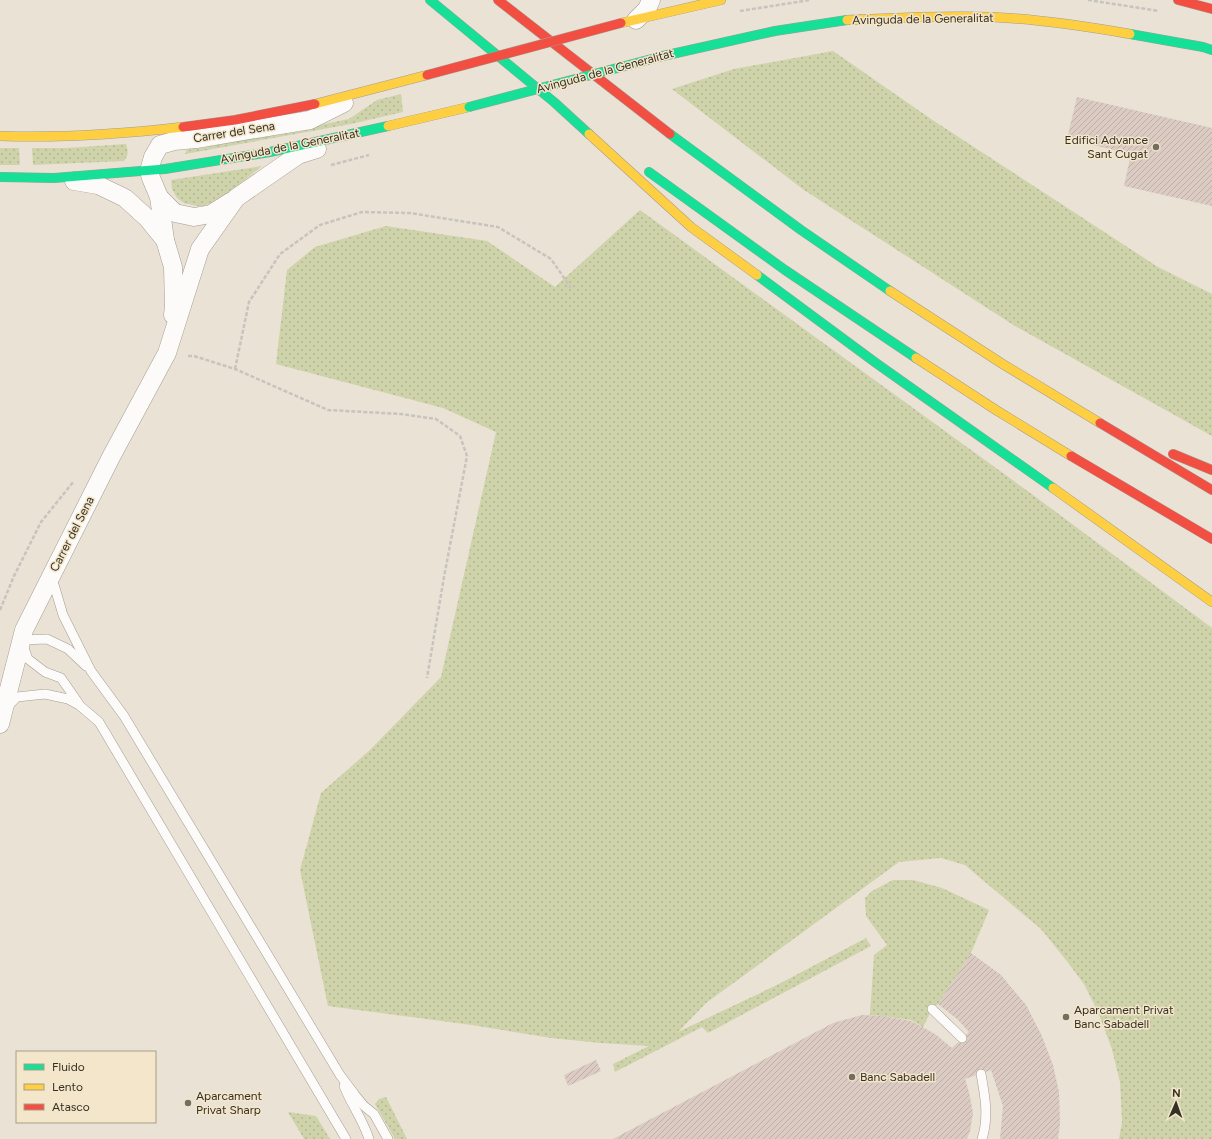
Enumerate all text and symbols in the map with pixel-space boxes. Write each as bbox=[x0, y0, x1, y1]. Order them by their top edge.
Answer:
street label: Avinguda de la Generalitat bbox=[852, 11, 994, 27]
street label: Avinguda de la Generalitat bbox=[535, 46, 676, 96]
street label: Carrer del Sena bbox=[192, 119, 276, 145]
street label: Avinguda de la Generalitat bbox=[219, 126, 361, 166]
place label: Edifici Advance Sant Cugat bbox=[1065, 133, 1148, 161]
marker: Edifici Advance Sant Cugat bbox=[1151, 142, 1161, 152]
street label: Carrer del Sena bbox=[47, 494, 97, 574]
place label: Aparcament Privat Banc Sabadell bbox=[1074, 1003, 1174, 1031]
marker: Aparcament Privat Banc Sabadell bbox=[1061, 1012, 1071, 1022]
legend bbox=[16, 1051, 156, 1123]
text: Fluido bbox=[52, 1060, 85, 1074]
place label: Banc Sabadell bbox=[860, 1070, 935, 1084]
marker: Banc Sabadell bbox=[847, 1072, 857, 1082]
text: Lento bbox=[52, 1080, 83, 1094]
north arrow bbox=[1156, 1083, 1196, 1123]
text: N bbox=[1172, 1087, 1181, 1100]
place label: Aparcament Privat Sharp bbox=[196, 1089, 262, 1117]
marker: Aparcament Privat Sharp bbox=[183, 1098, 193, 1108]
text: Atasco bbox=[52, 1100, 90, 1114]

